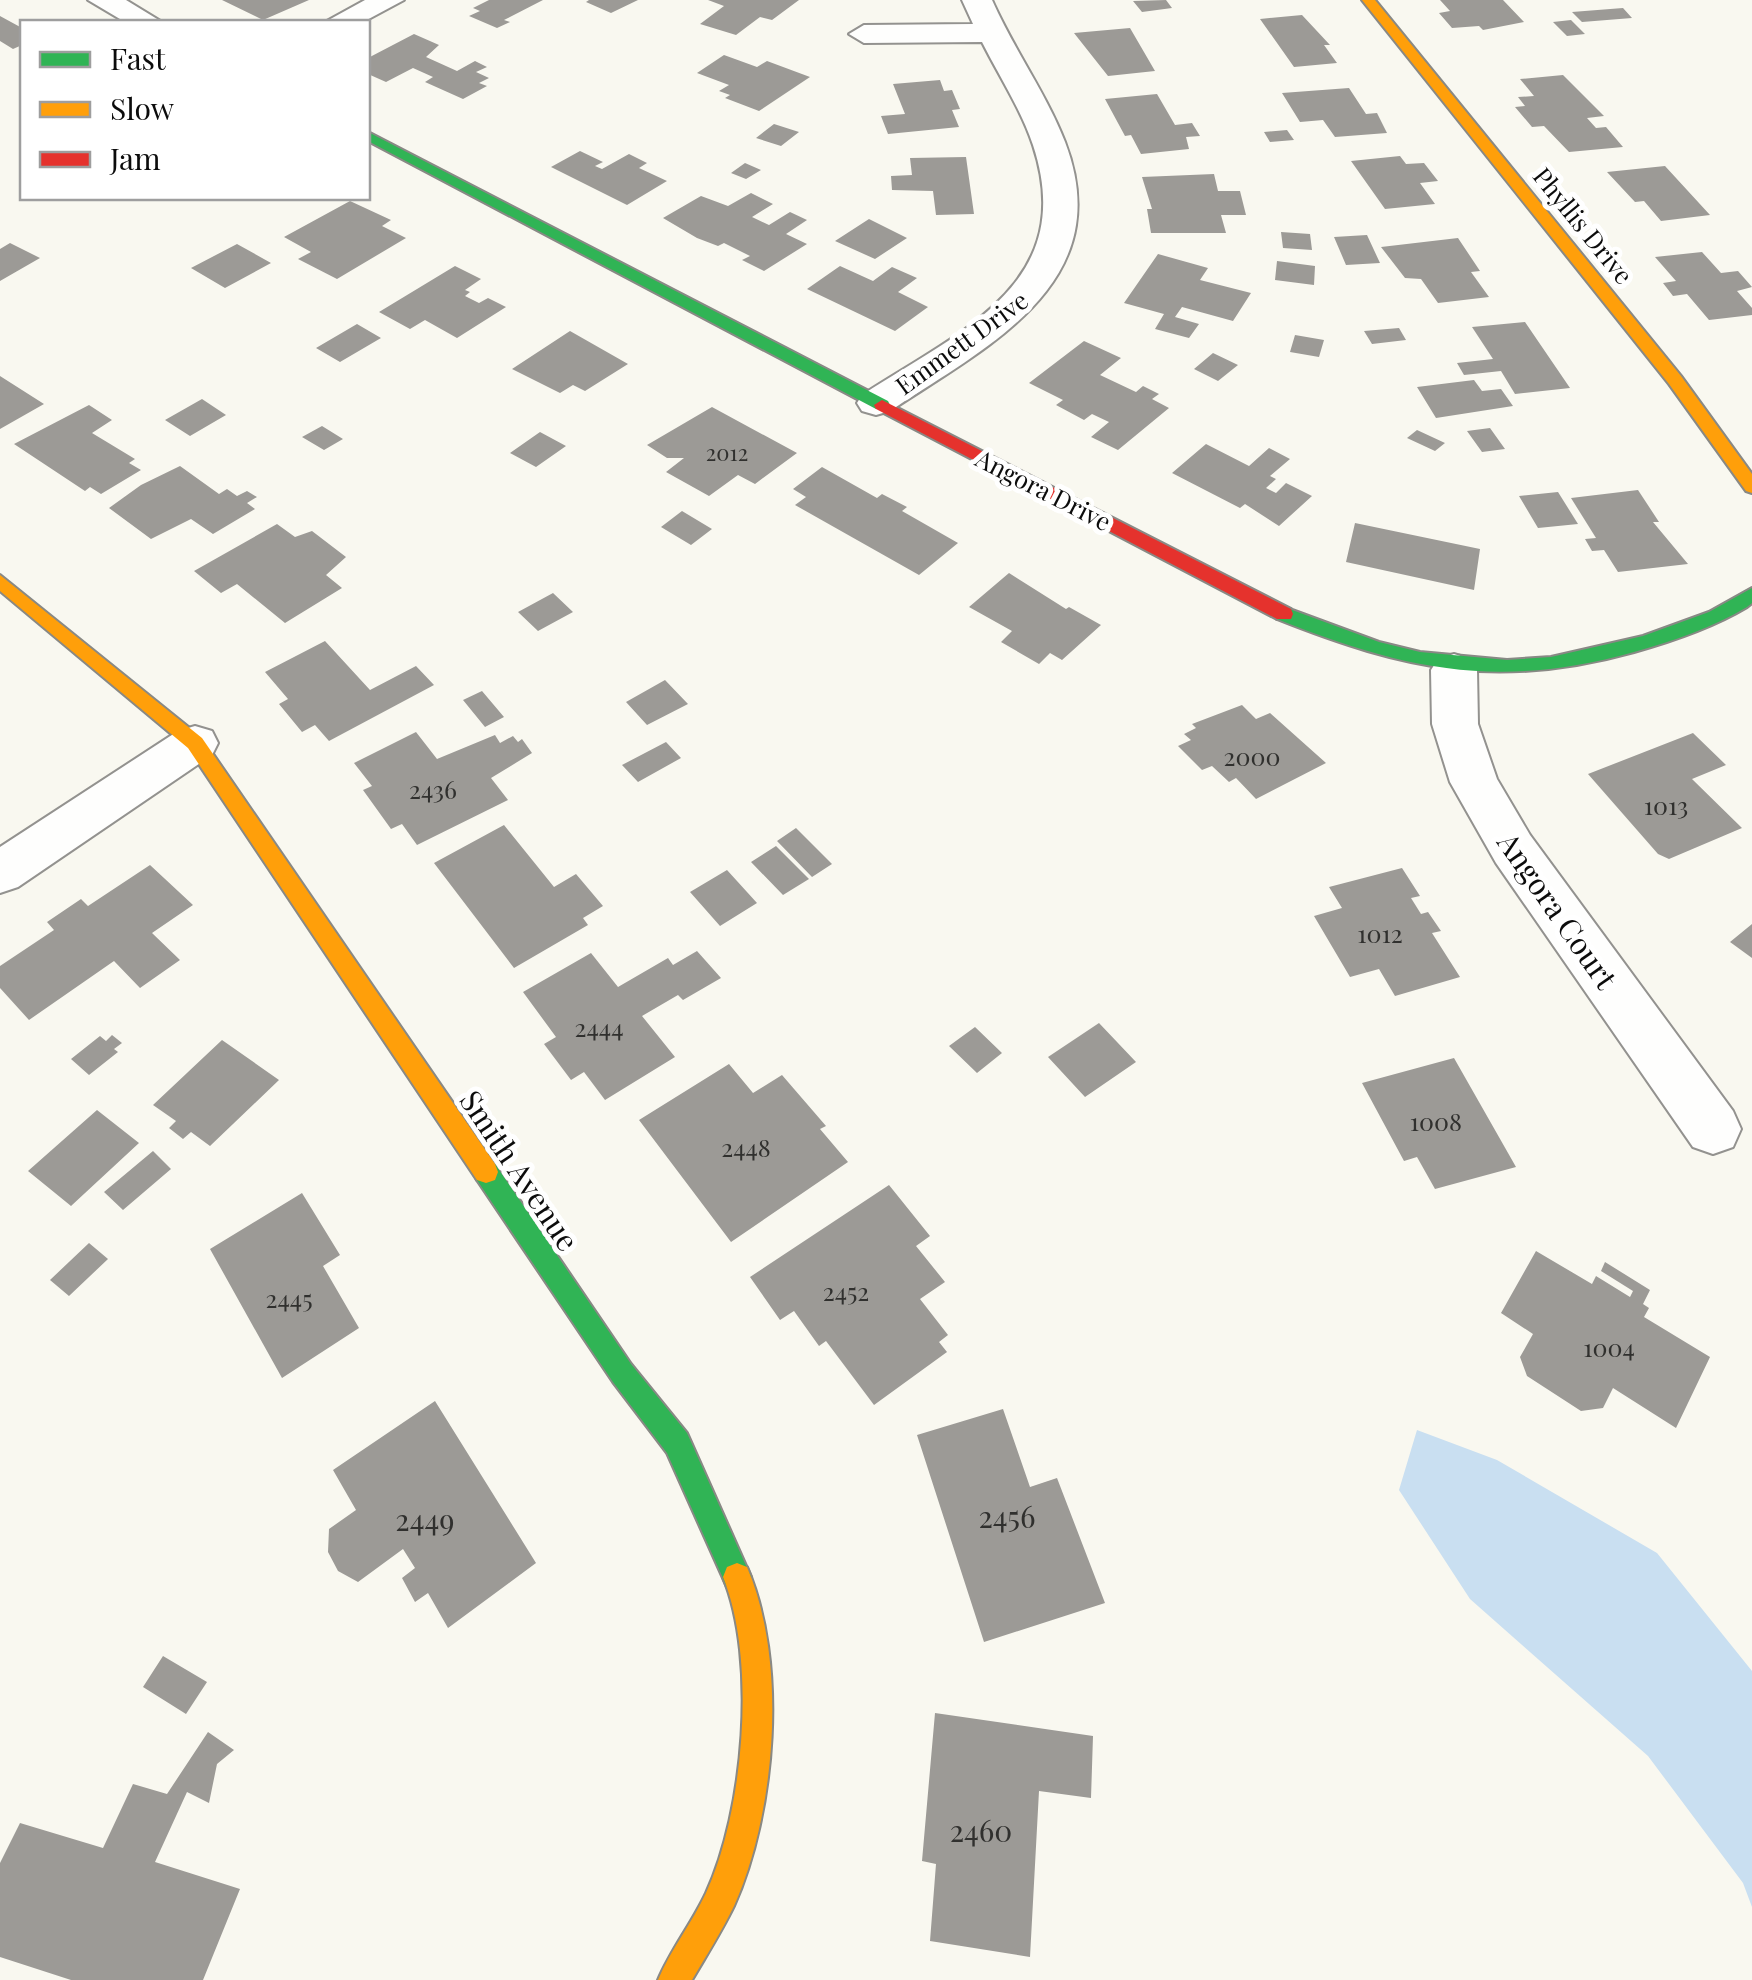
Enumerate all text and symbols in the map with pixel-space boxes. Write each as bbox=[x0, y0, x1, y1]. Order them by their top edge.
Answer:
legend bbox=[20, 20, 370, 200]
text: Fast bbox=[110, 38, 166, 78]
text: Slow bbox=[110, 88, 175, 128]
text: Jam bbox=[109, 138, 161, 178]
street label: Phyllis Drive bbox=[1527, 160, 1641, 290]
street label: Emmett Drive bbox=[888, 283, 1034, 401]
house number: 2012 bbox=[706, 437, 748, 467]
street label: Angora Drive bbox=[970, 440, 1117, 537]
house number: 2000 bbox=[1224, 739, 1280, 772]
house number: 2436 bbox=[409, 772, 457, 805]
house number: 1013 bbox=[1644, 788, 1688, 821]
street label: Angora Court bbox=[1489, 823, 1627, 996]
house number: 1012 bbox=[1357, 916, 1403, 949]
house number: 2444 bbox=[574, 1010, 624, 1043]
street label: Smith Avenue bbox=[452, 1082, 588, 1258]
house number: 1008 bbox=[1410, 1104, 1462, 1137]
house number: 2448 bbox=[721, 1130, 771, 1163]
house number: 2452 bbox=[823, 1274, 869, 1307]
house number: 2445 bbox=[265, 1281, 313, 1314]
house number: 1004 bbox=[1583, 1330, 1635, 1363]
house number: 2456 bbox=[978, 1496, 1036, 1536]
house number: 2449 bbox=[395, 1499, 455, 1539]
house number: 2460 bbox=[950, 1810, 1012, 1850]

